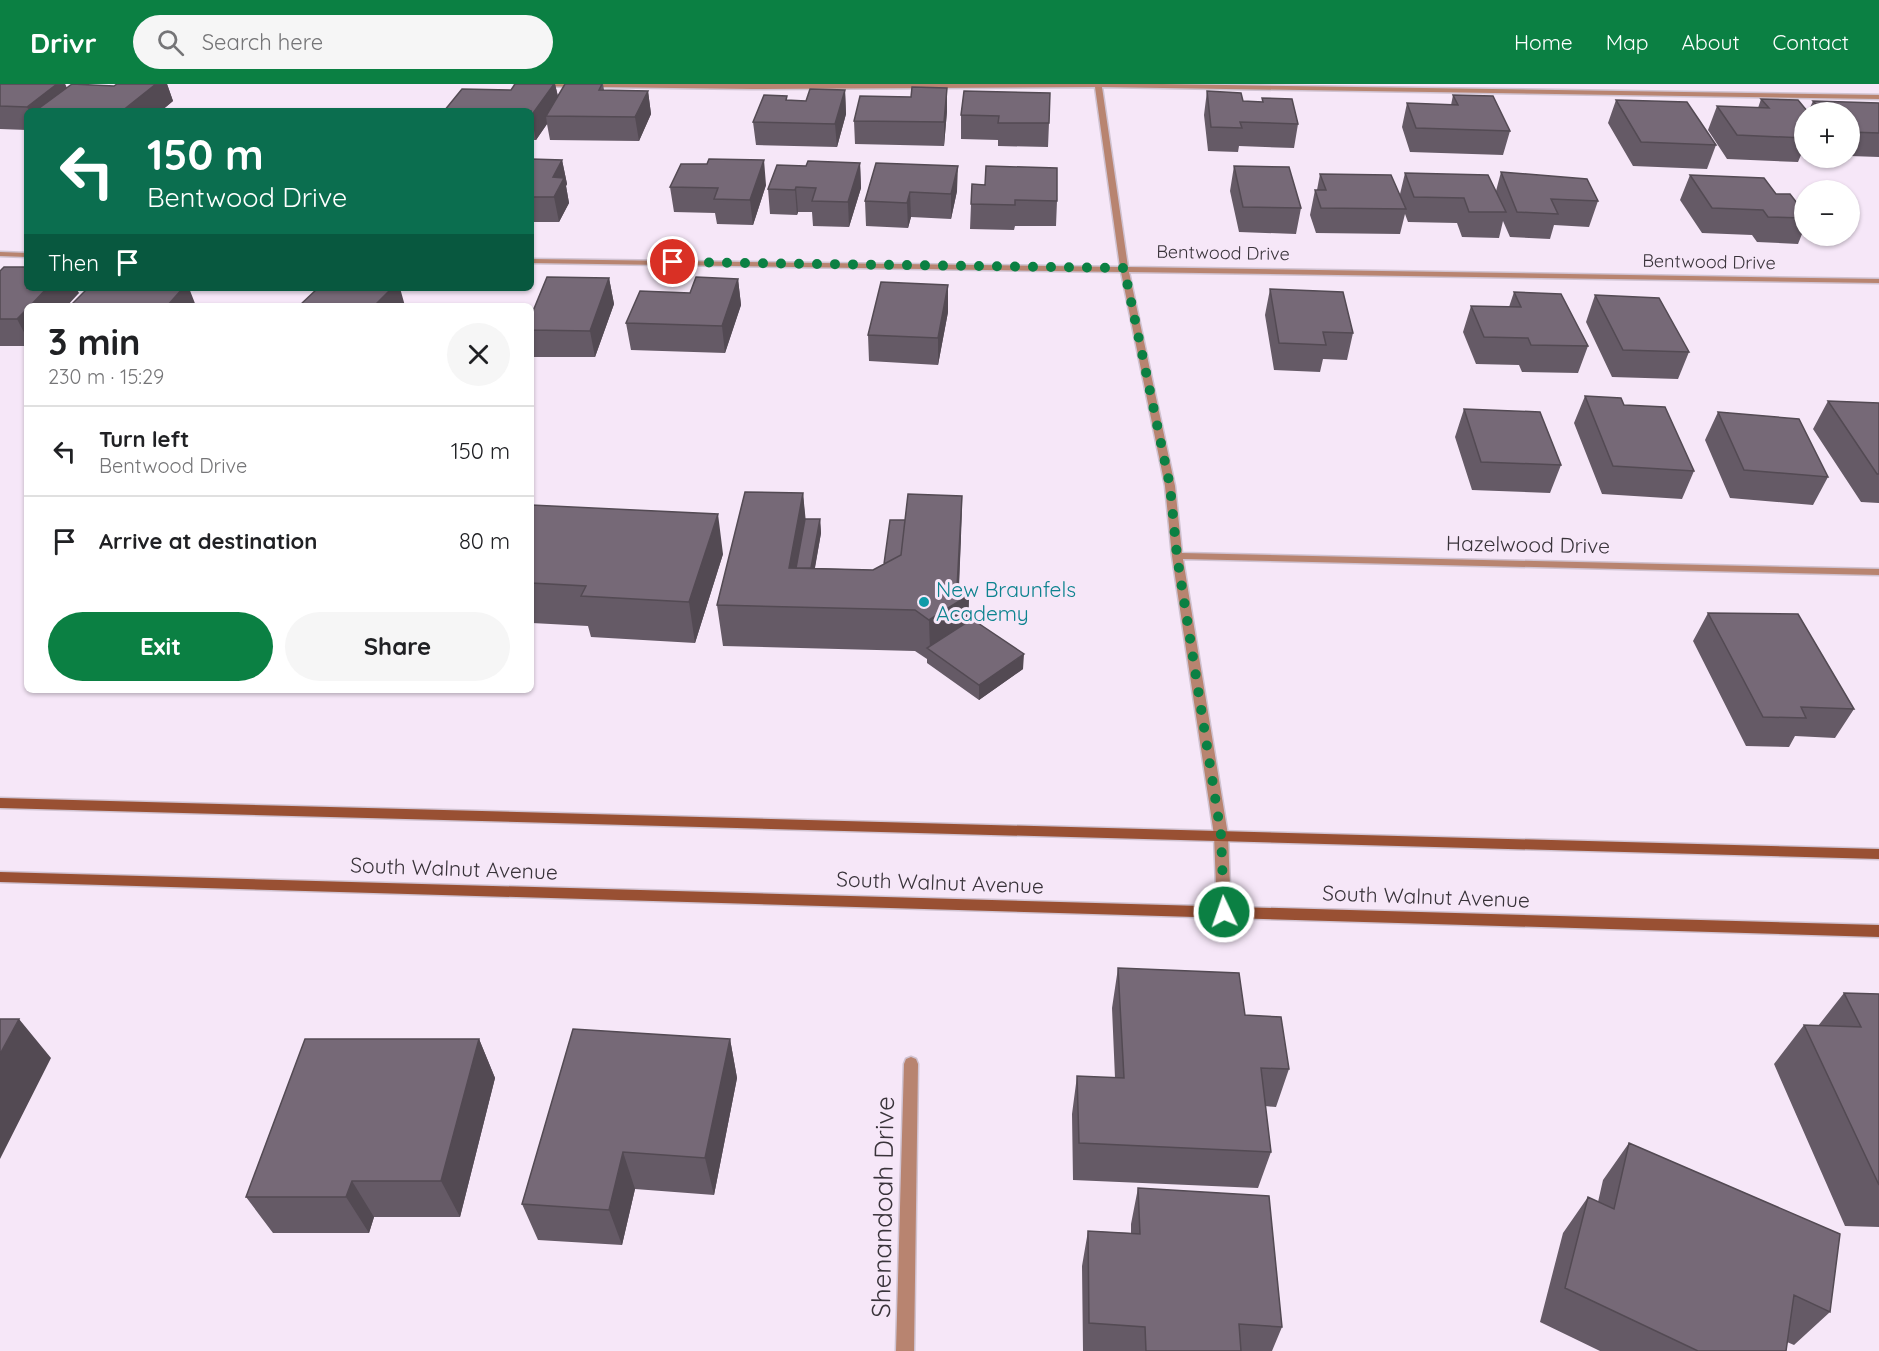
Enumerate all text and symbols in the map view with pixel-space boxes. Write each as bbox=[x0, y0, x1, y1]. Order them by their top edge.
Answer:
search box bbox=[133, 15, 553, 69]
text: Drivr bbox=[30, 25, 97, 60]
icon: search bbox=[154, 26, 187, 59]
text: Search here bbox=[202, 28, 323, 56]
text: Home bbox=[1514, 29, 1573, 55]
text: Map bbox=[1606, 29, 1649, 55]
text: About bbox=[1682, 29, 1740, 55]
text: Contact bbox=[1773, 29, 1849, 55]
map controls bbox=[1794, 102, 1860, 246]
button: + bbox=[1794, 102, 1860, 168]
text: 150 m bbox=[147, 128, 264, 181]
icon: left bbox=[48, 132, 126, 210]
text: Bentwood Drive bbox=[147, 180, 347, 214]
button: − bbox=[1794, 180, 1860, 246]
pin bbox=[647, 236, 698, 287]
street label: Bentwood Drive bbox=[1156, 240, 1290, 265]
icon: arrive bbox=[656, 245, 689, 278]
icon: arrive bbox=[111, 246, 144, 279]
text: Then bbox=[48, 249, 99, 277]
street label: Bentwood Drive bbox=[1642, 249, 1776, 274]
text: 3 min bbox=[48, 319, 141, 364]
button: close bbox=[447, 323, 510, 386]
text: 230 m · 15:29 bbox=[48, 364, 164, 389]
text: Turn left bbox=[99, 425, 189, 453]
icon: left bbox=[48, 435, 81, 468]
text: 150 m bbox=[451, 437, 510, 465]
text: Bentwood Drive bbox=[99, 453, 247, 478]
icon: arrive bbox=[48, 525, 81, 558]
text: Arrive at destination bbox=[99, 527, 317, 555]
text: 80 m bbox=[459, 527, 510, 555]
street label: Hazelwood Drive bbox=[1446, 530, 1610, 558]
place label: New Braunfels Academy bbox=[936, 576, 1076, 626]
marker: New Braunfels Academy bbox=[917, 595, 931, 609]
button: Exit bbox=[48, 612, 273, 681]
button: Share bbox=[285, 612, 510, 681]
street label: South Walnut Avenue bbox=[350, 851, 558, 885]
street label: South Walnut Avenue bbox=[836, 865, 1044, 899]
street label: South Walnut Avenue bbox=[1322, 879, 1530, 913]
position arrow bbox=[1192, 880, 1256, 944]
street label: Shenandoah Drive bbox=[864, 1096, 901, 1318]

